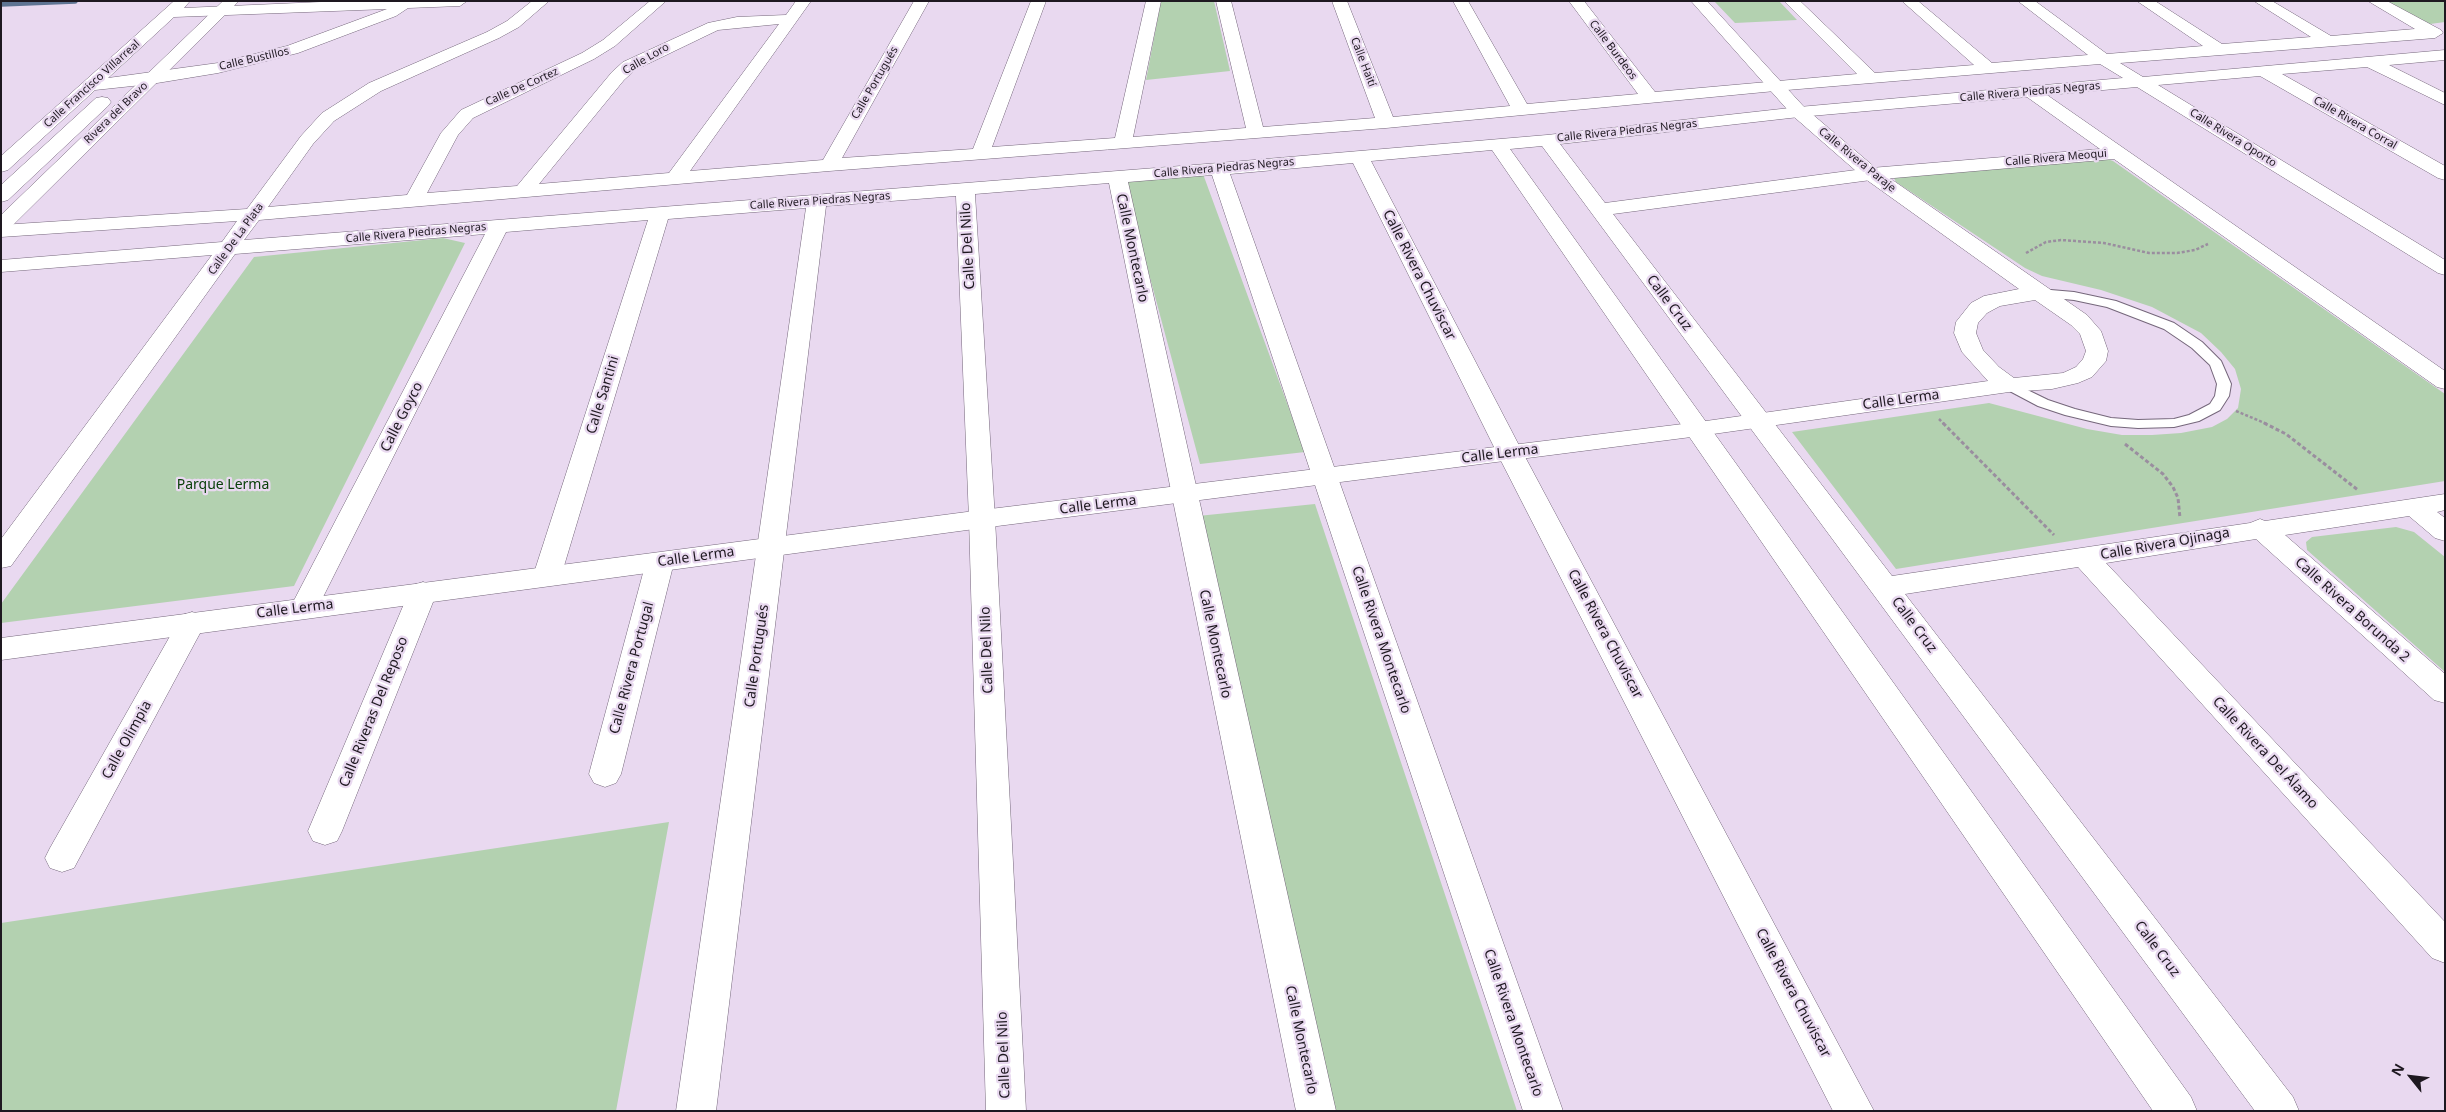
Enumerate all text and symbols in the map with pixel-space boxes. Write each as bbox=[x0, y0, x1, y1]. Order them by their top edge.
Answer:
street label: Calle Burdeos bbox=[1586, 18, 1640, 82]
street label: Calle Haití bbox=[1348, 35, 1378, 89]
street label: Calle Francisco Villarreal bbox=[41, 37, 143, 131]
street label: Calle Loro bbox=[621, 40, 671, 78]
street label: Calle Portugués bbox=[849, 44, 901, 122]
street label: Calle Bustillos bbox=[218, 45, 290, 73]
street label: Calle De Cortez bbox=[484, 65, 560, 109]
street label: Rivera del Bravo bbox=[81, 79, 151, 147]
street label: Calle Rivera Piedras Negras bbox=[1959, 79, 2101, 105]
street label: Calle Rivera Corral bbox=[2311, 94, 2399, 152]
street label: Calle Rivera Oporto bbox=[2187, 106, 2279, 170]
street label: Calle Rivera Piedras Negras bbox=[1556, 117, 1698, 145]
street label: Calle Rivera Paraje bbox=[1816, 125, 1898, 195]
street label: Calle Rivera Meoqui bbox=[2005, 147, 2107, 169]
street label: Calle Rivera Piedras Negras bbox=[1153, 155, 1295, 181]
street label: Calle Rivera Piedras Negras bbox=[749, 190, 891, 212]
street label: Calle Montecarlo bbox=[1112, 192, 1152, 304]
street label: Calle De La Plata bbox=[206, 201, 266, 277]
street label: Calle Del Nilo bbox=[957, 202, 979, 290]
street label: Calle Rivera Chuviscar bbox=[1379, 207, 1459, 343]
street label: Calle Rivera Piedras Negras bbox=[345, 220, 487, 246]
street label: Calle Cruz bbox=[1643, 272, 1695, 334]
street label: Calle Santini bbox=[583, 354, 623, 436]
street label: Calle Goyco bbox=[377, 379, 427, 455]
street label: Calle Lerma bbox=[1861, 386, 1941, 414]
street label: Calle Lerma bbox=[1461, 441, 1539, 467]
park label: Parque Lerma bbox=[177, 477, 269, 493]
street label: Calle Lerma bbox=[1059, 492, 1137, 518]
street label: Calle Rivera Ojinaga bbox=[2099, 524, 2231, 564]
street label: Calle Lerma bbox=[656, 543, 736, 571]
street label: Calle Rivera Borunda 2 bbox=[2291, 554, 2413, 666]
street label: Calle Rivera Montecarlo bbox=[1348, 564, 1414, 716]
street label: Calle Rivera Chuviscar bbox=[1564, 567, 1646, 701]
street label: Calle Montecarlo bbox=[1195, 588, 1235, 700]
street label: Calle Cruz bbox=[1888, 594, 1940, 656]
street label: Calle Lerma bbox=[256, 596, 334, 622]
street label: Calle Rivera Portugal bbox=[606, 600, 658, 736]
street label: Calle Portugués bbox=[741, 603, 773, 709]
street label: Calle Del Nilo bbox=[977, 606, 997, 694]
street label: Calle Riveras Del Reposo bbox=[336, 634, 412, 790]
street label: Calle Rivera Del Álamo bbox=[2209, 693, 2321, 813]
street label: Calle Olimpia bbox=[99, 698, 155, 782]
street label: Calle Cruz bbox=[2131, 918, 2183, 980]
street label: Calle Rivera Chuviscar bbox=[1752, 926, 1834, 1060]
street label: Calle Rivera Montecarlo bbox=[1480, 947, 1546, 1099]
street label: Calle Montecarlo bbox=[1281, 984, 1321, 1096]
street label: Calle Del Nilo bbox=[994, 1011, 1014, 1099]
north arrow bbox=[2386, 1052, 2436, 1102]
text: N bbox=[2386, 1060, 2409, 1079]

